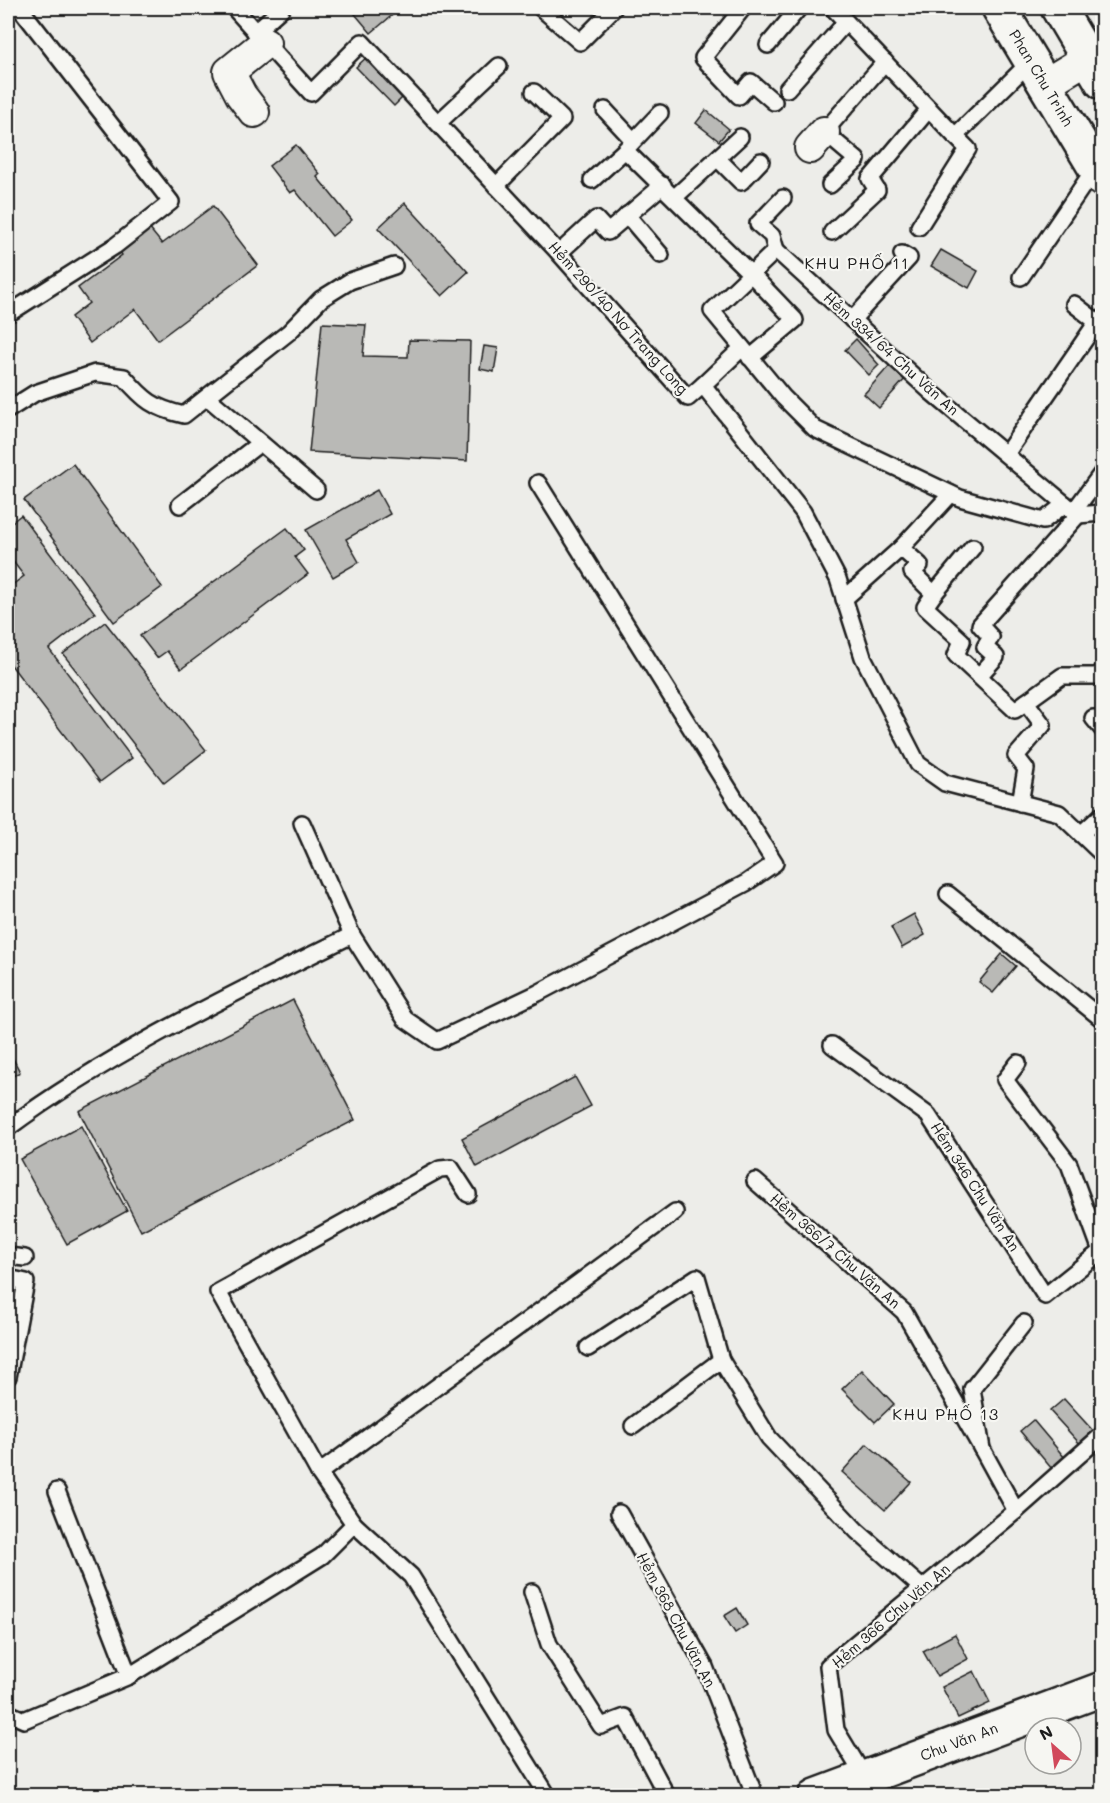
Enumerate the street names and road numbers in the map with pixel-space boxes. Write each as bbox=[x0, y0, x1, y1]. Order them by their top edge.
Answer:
street label: Phan Chu Trinh bbox=[1005, 25, 1079, 130]
street label: Hẻm 290/40 Nơ Trang Long bbox=[545, 236, 693, 398]
street label: Hẻm 334/64 Chu Văn An bbox=[820, 287, 964, 419]
street label: Hẻm 346 Chu Văn An bbox=[927, 1118, 1025, 1255]
street label: Hẻm 366/7 Chu Văn An bbox=[766, 1188, 905, 1312]
street label: Hẻm 368 Chu Văn An bbox=[633, 1549, 721, 1691]
street label: Hẻm 366 Chu Văn An bbox=[827, 1558, 954, 1672]
street label: Chu Văn An bbox=[917, 1717, 1000, 1765]

